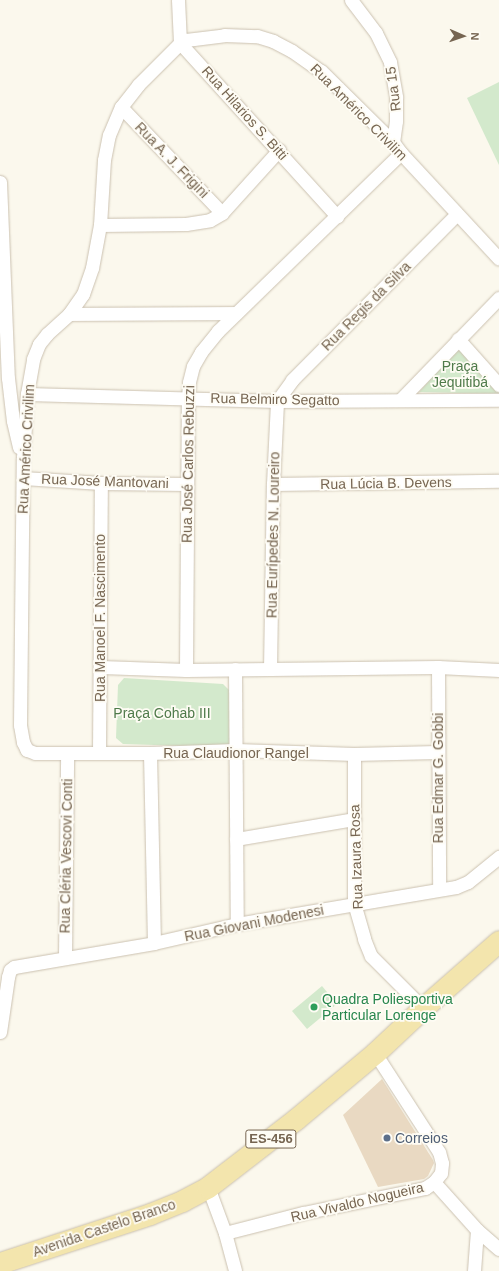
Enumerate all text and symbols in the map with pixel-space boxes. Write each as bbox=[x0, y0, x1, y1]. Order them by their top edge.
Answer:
north arrow bbox=[443, 16, 483, 56]
text: N bbox=[469, 32, 481, 41]
street label: Rua Américo Crivilim bbox=[307, 60, 411, 164]
street label: Rua Hilarios S. Bitti bbox=[198, 63, 292, 163]
street label: Rua 15 bbox=[382, 66, 404, 112]
street label: Rua A. J. Frigini bbox=[131, 118, 213, 202]
street label: Rua Regis da Silva bbox=[318, 258, 414, 354]
park label: Praça Jequitibá bbox=[432, 358, 488, 390]
street label: Rua Américo Crivilim bbox=[14, 383, 38, 515]
street label: Rua José Carlos Rebuzzi bbox=[178, 385, 198, 543]
street label: Rua Belmiro Segatto bbox=[210, 389, 340, 409]
street label: Rua Eurípedes N. Loureiro bbox=[263, 452, 283, 618]
street label: Rua José Mantovani bbox=[41, 470, 169, 492]
street label: Rua Lúcia B. Devens bbox=[320, 473, 452, 493]
street label: Rua Manoel F. Nascimento bbox=[92, 534, 108, 702]
park label: Praça Cohab III bbox=[113, 705, 211, 721]
street label: Rua Edmar G. Gobbi bbox=[430, 713, 446, 843]
street label: Rua Claudionor Rangel bbox=[163, 745, 309, 761]
street label: Rua Cléria Vescovi Conti bbox=[56, 778, 76, 934]
street label: Rua Izaura Rosa bbox=[346, 804, 366, 910]
street label: Rua Giovani Modenesi bbox=[183, 901, 325, 945]
place label: Quadra Poliesportiva Particular Lorenge bbox=[322, 991, 453, 1024]
marker: Quadra Poliesportiva Particular Lorenge bbox=[309, 1002, 319, 1012]
road number: ES-456 bbox=[245, 1128, 297, 1150]
place label: Correios bbox=[395, 1130, 448, 1146]
marker: Correios bbox=[382, 1133, 392, 1143]
street label: Rua Vivaldo Nogueira bbox=[289, 1179, 425, 1225]
street label: Avenida Castelo Branco bbox=[30, 1196, 178, 1260]

